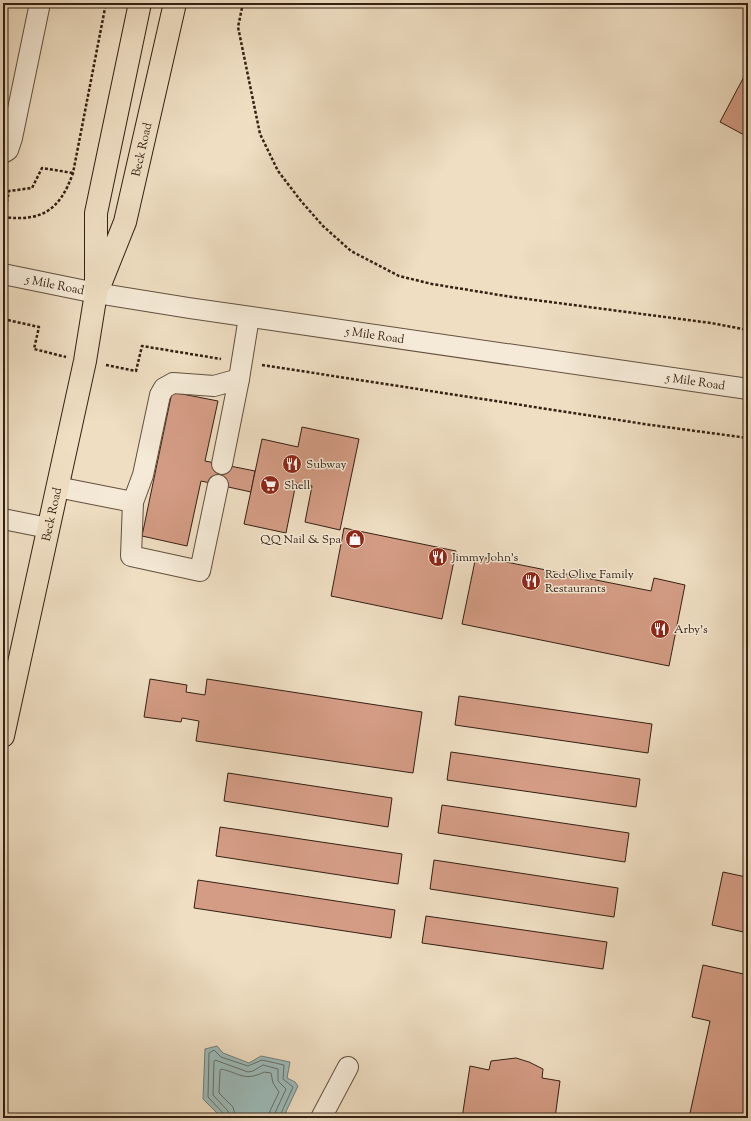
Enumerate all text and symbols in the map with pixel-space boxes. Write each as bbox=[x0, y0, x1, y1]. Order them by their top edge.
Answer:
street label: Beck Road bbox=[128, 121, 157, 178]
street label: 5 Mile Road bbox=[23, 271, 86, 300]
street label: 5 Mile Road bbox=[343, 323, 406, 349]
street label: 5 Mile Road bbox=[664, 369, 726, 396]
restaurant icon: Subway bbox=[281, 453, 303, 475]
place label: Subway bbox=[306, 456, 347, 474]
supermarket icon: Shell bbox=[259, 474, 281, 496]
place label: Shell bbox=[284, 477, 311, 495]
street label: Beck Road bbox=[38, 486, 67, 543]
shop icon: QQ Nail & Spa bbox=[344, 528, 366, 550]
place label: QQ Nail & Spa bbox=[260, 531, 341, 549]
restaurant icon: Jimmy John's bbox=[427, 546, 449, 568]
place label: Jimmy John's bbox=[451, 549, 518, 567]
place label: Red Olive Family Restaurants bbox=[545, 566, 634, 598]
restaurant icon: Red Olive Family Restaurants bbox=[520, 570, 542, 592]
restaurant icon: Arby's bbox=[649, 618, 671, 640]
place label: Arby's bbox=[674, 621, 708, 639]

